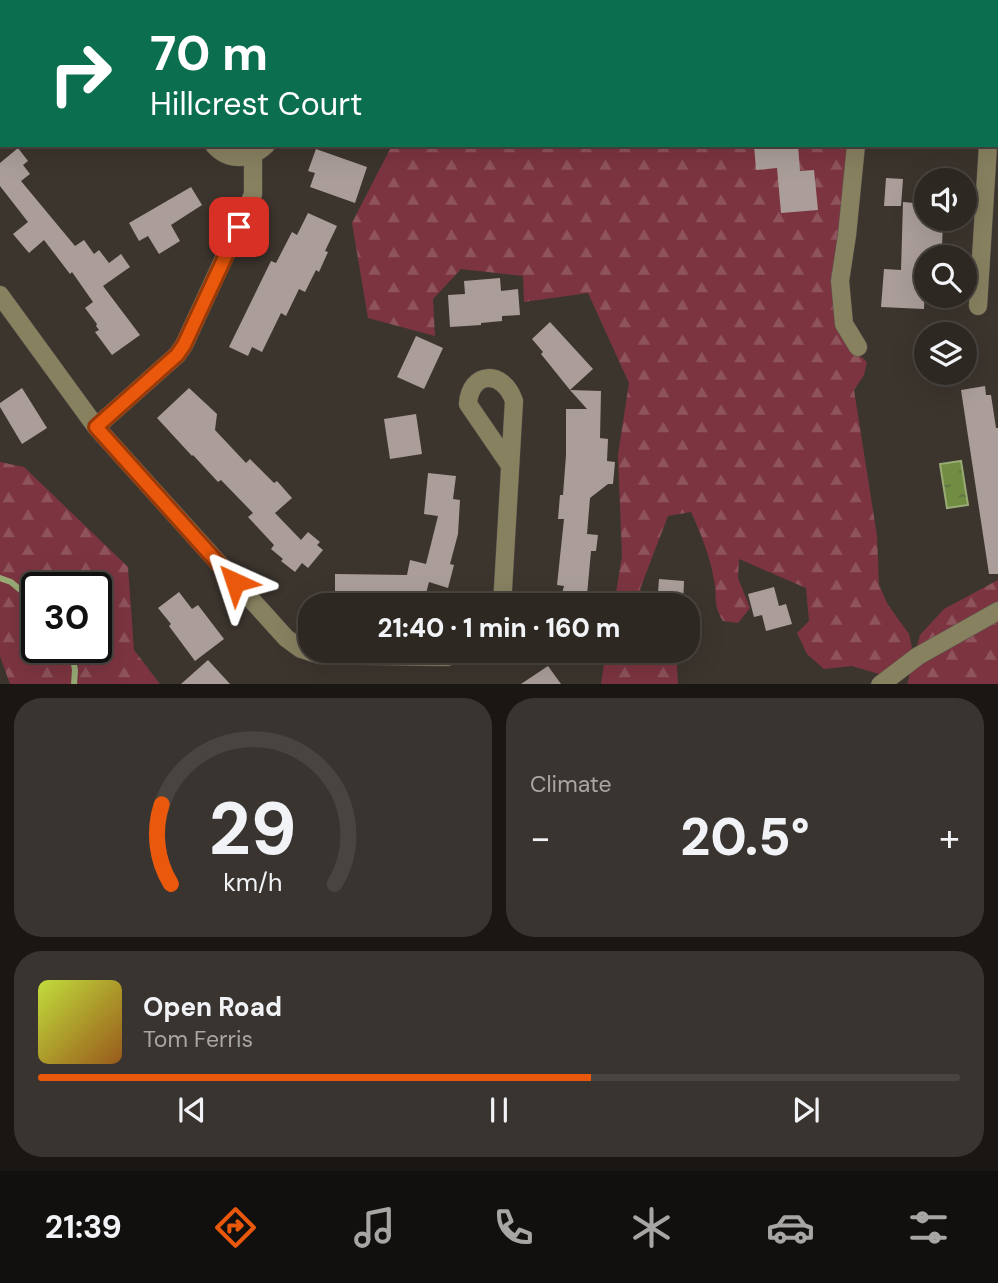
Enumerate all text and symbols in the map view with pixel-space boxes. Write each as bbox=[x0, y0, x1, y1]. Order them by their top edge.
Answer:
text: 70 m bbox=[150, 21, 268, 85]
icon: right bbox=[35, 28, 126, 119]
text: Hillcrest Court bbox=[150, 83, 363, 125]
map controls bbox=[914, 168, 977, 385]
button: sound bbox=[914, 168, 977, 231]
pin bbox=[209, 197, 269, 257]
icon: arrive bbox=[220, 208, 258, 246]
button: search bbox=[914, 245, 977, 308]
button: layers bbox=[914, 322, 977, 385]
position arrow bbox=[198, 545, 272, 619]
speed limit sign: 30 bbox=[21, 572, 112, 663]
text: 21:40 · 1 min · 160 m bbox=[378, 611, 620, 645]
text: Climate bbox=[530, 769, 612, 799]
text: 29 bbox=[209, 782, 297, 877]
text: 20.5° bbox=[680, 803, 810, 871]
text: − bbox=[530, 813, 551, 863]
text: + bbox=[939, 813, 960, 863]
text: km/h bbox=[223, 865, 283, 898]
text: Open Road bbox=[143, 990, 282, 1024]
text: Tom Ferris bbox=[143, 1024, 253, 1054]
icon: previous bbox=[173, 1091, 211, 1129]
icon: pause bbox=[480, 1091, 518, 1129]
icon: next bbox=[787, 1091, 825, 1129]
icon: directions bbox=[211, 1203, 260, 1252]
icon: music bbox=[350, 1203, 399, 1252]
icon: phone bbox=[489, 1203, 538, 1252]
icon: climate bbox=[627, 1203, 676, 1252]
icon: car bbox=[766, 1203, 815, 1252]
icon: filters bbox=[904, 1203, 953, 1252]
text: 21:39 bbox=[45, 1206, 122, 1248]

